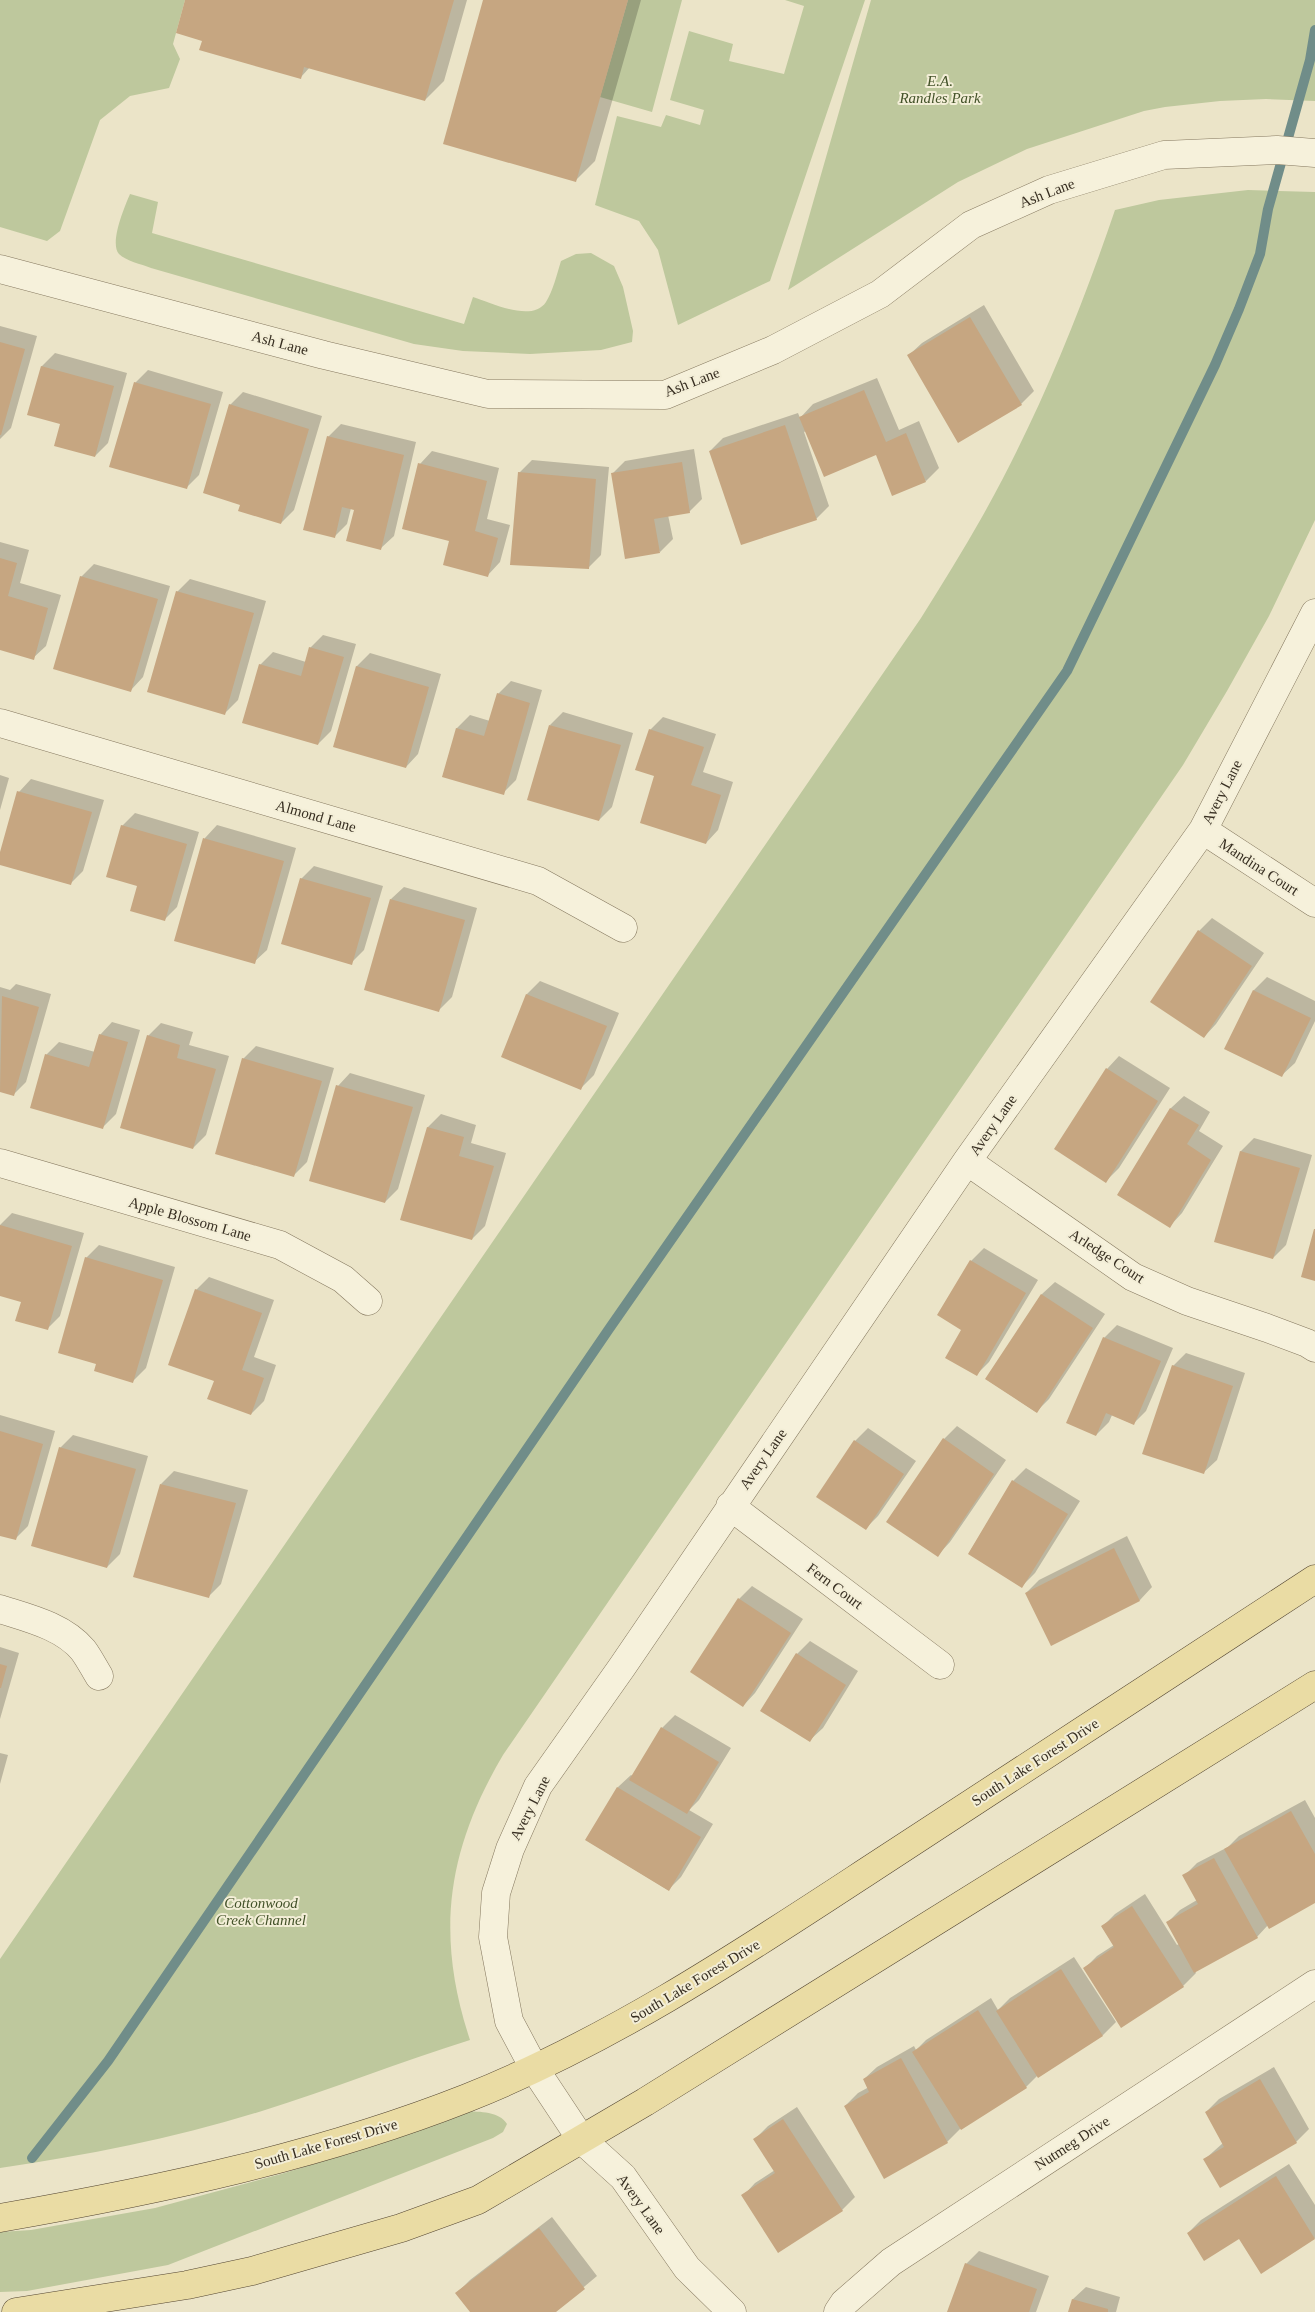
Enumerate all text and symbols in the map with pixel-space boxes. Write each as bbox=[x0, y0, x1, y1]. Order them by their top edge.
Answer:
park label: E.A. Randles Park bbox=[898, 73, 981, 106]
street label: Ash Lane bbox=[1017, 175, 1077, 211]
street label: Ash Lane bbox=[250, 328, 310, 358]
street label: Ash Lane bbox=[662, 364, 722, 400]
street label: Avery Lane bbox=[1199, 757, 1245, 827]
street label: Almond Lane bbox=[274, 797, 358, 835]
street label: Mandina Court bbox=[1216, 835, 1302, 899]
street label: Avery Lane bbox=[966, 1091, 1020, 1158]
street label: Apple Blossom Lane bbox=[127, 1194, 253, 1244]
street label: Arledge Court bbox=[1066, 1226, 1148, 1287]
street label: Avery Lane bbox=[736, 1425, 790, 1492]
street label: Fern Court bbox=[804, 1560, 867, 1613]
street label: South Lake Forest Drive bbox=[969, 1715, 1102, 1809]
street label: Avery Lane bbox=[507, 1773, 553, 1843]
park label: Cottonwood Creek Channel bbox=[216, 1895, 306, 1928]
street label: South Lake Forest Drive bbox=[627, 1936, 763, 2026]
street label: Nutmeg Drive bbox=[1031, 2113, 1113, 2173]
street label: South Lake Forest Drive bbox=[253, 2116, 400, 2172]
street label: Avery Lane bbox=[614, 2171, 668, 2237]

